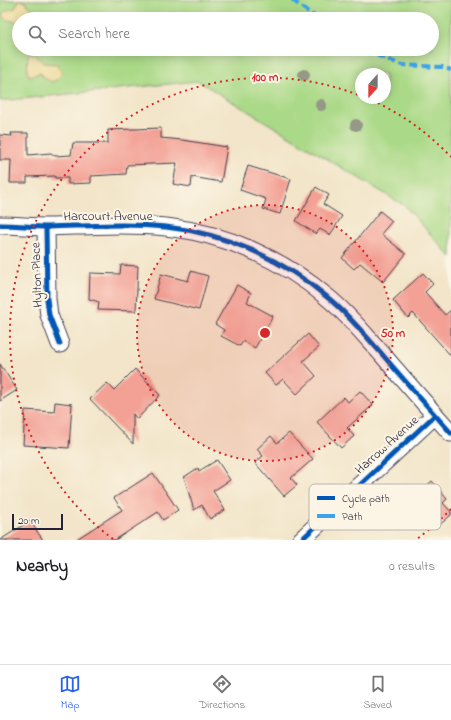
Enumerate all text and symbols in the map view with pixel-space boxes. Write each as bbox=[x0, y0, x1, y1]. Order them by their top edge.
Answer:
search box bbox=[12, 12, 439, 56]
icon: search bbox=[26, 23, 48, 45]
text: Search here bbox=[58, 23, 130, 45]
north arrow bbox=[355, 68, 391, 104]
text: 100 m bbox=[252, 69, 279, 87]
street label: Harcourt Avenue bbox=[63, 207, 153, 226]
street label: Hylton Place bbox=[26, 242, 49, 308]
text: 50 m bbox=[381, 325, 406, 343]
centre of rings bbox=[258, 326, 272, 340]
street label: Harrow Avenue bbox=[351, 411, 423, 479]
legend bbox=[309, 484, 441, 530]
text: Cycle path bbox=[342, 491, 390, 508]
text: Path bbox=[342, 509, 363, 525]
scale bar bbox=[12, 512, 63, 531]
text: 20 m bbox=[18, 513, 40, 529]
text: Nearby bbox=[16, 554, 68, 579]
text: 0 results bbox=[389, 557, 435, 576]
tab: Map bbox=[59, 673, 81, 713]
tab: Directions bbox=[199, 673, 245, 713]
tab: Saved bbox=[363, 673, 392, 713]

